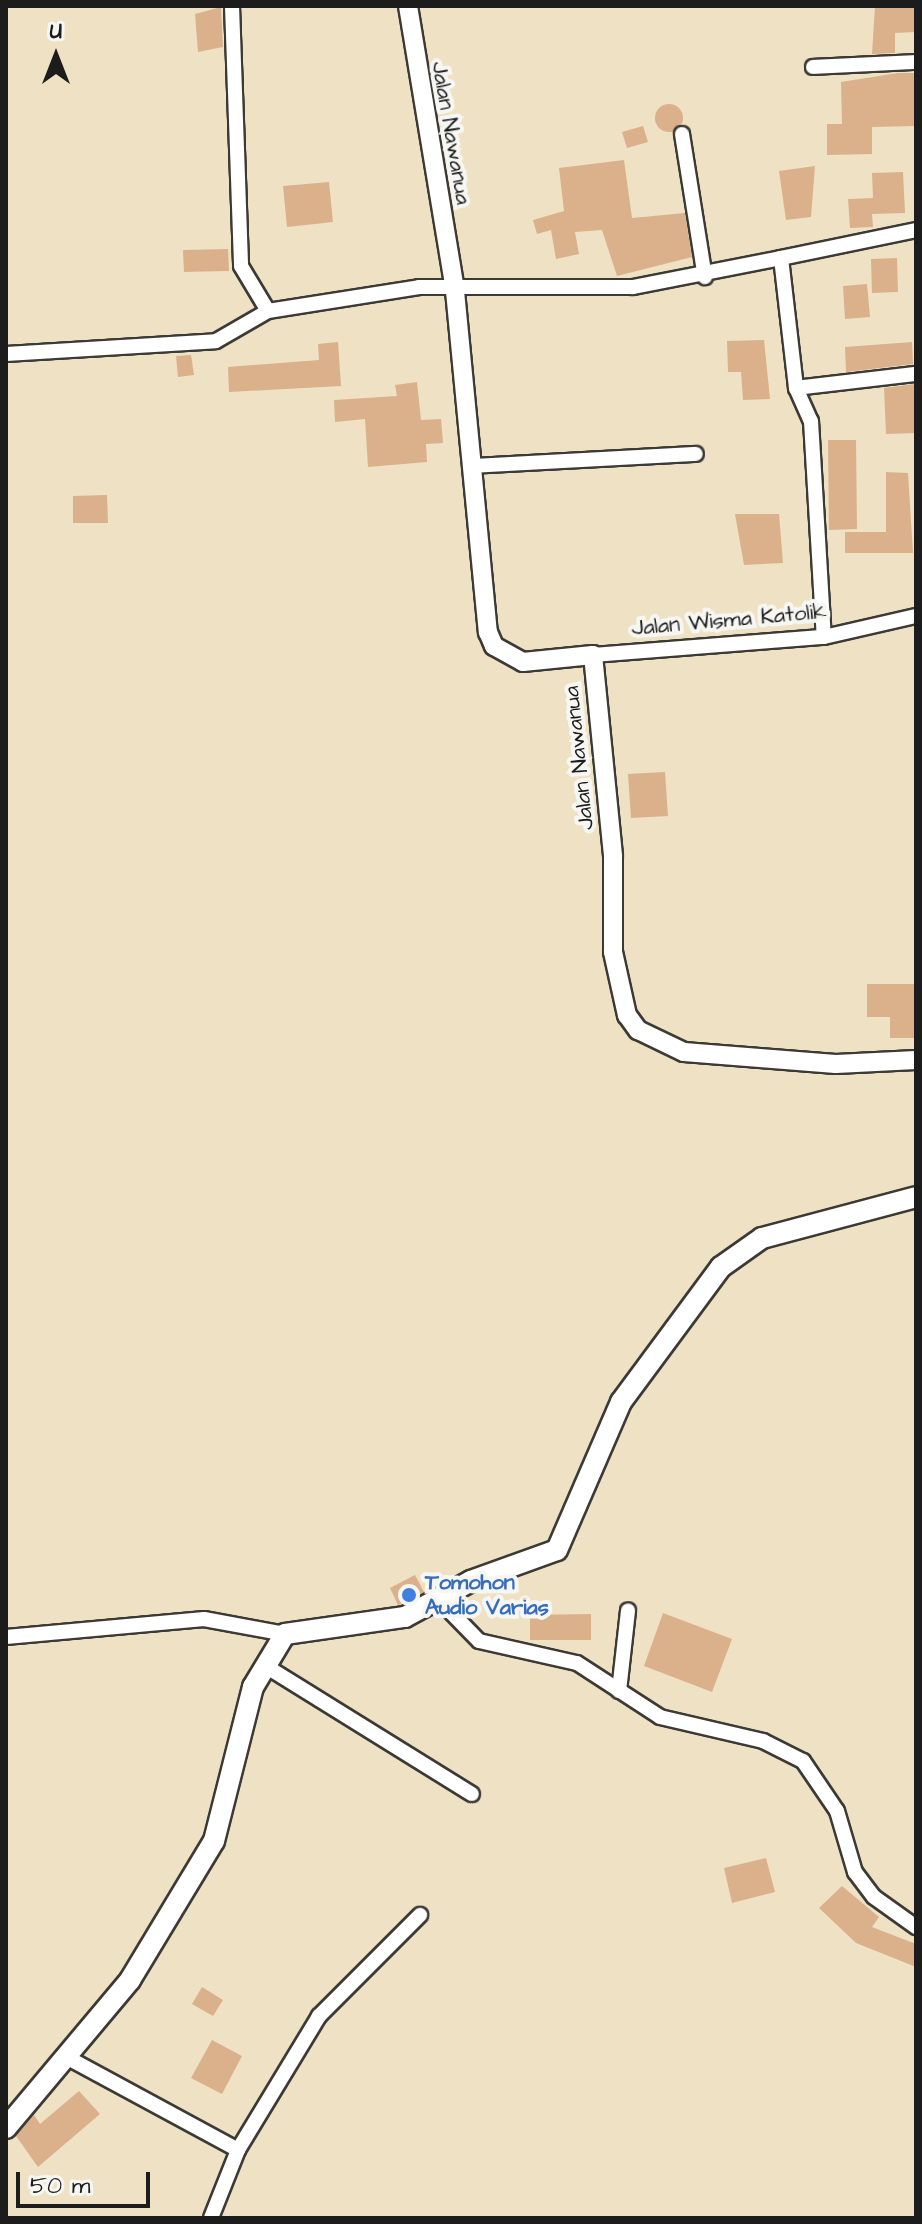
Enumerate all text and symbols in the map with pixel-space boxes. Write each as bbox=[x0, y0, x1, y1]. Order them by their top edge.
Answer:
north arrow bbox=[16, 16, 96, 96]
text: U bbox=[50, 16, 62, 47]
street label: Jalan Nawanua bbox=[425, 59, 477, 207]
street label: Jalan Wisma Katolik bbox=[630, 598, 828, 642]
street label: Jalan Nawanua bbox=[558, 685, 600, 831]
place label: Tomohon Audio Varias bbox=[425, 1569, 549, 1620]
marker: Tomohon Audio Varias bbox=[400, 1586, 418, 1604]
scale bar bbox=[20, 2156, 154, 2206]
text: 50 m bbox=[30, 2169, 90, 2203]

